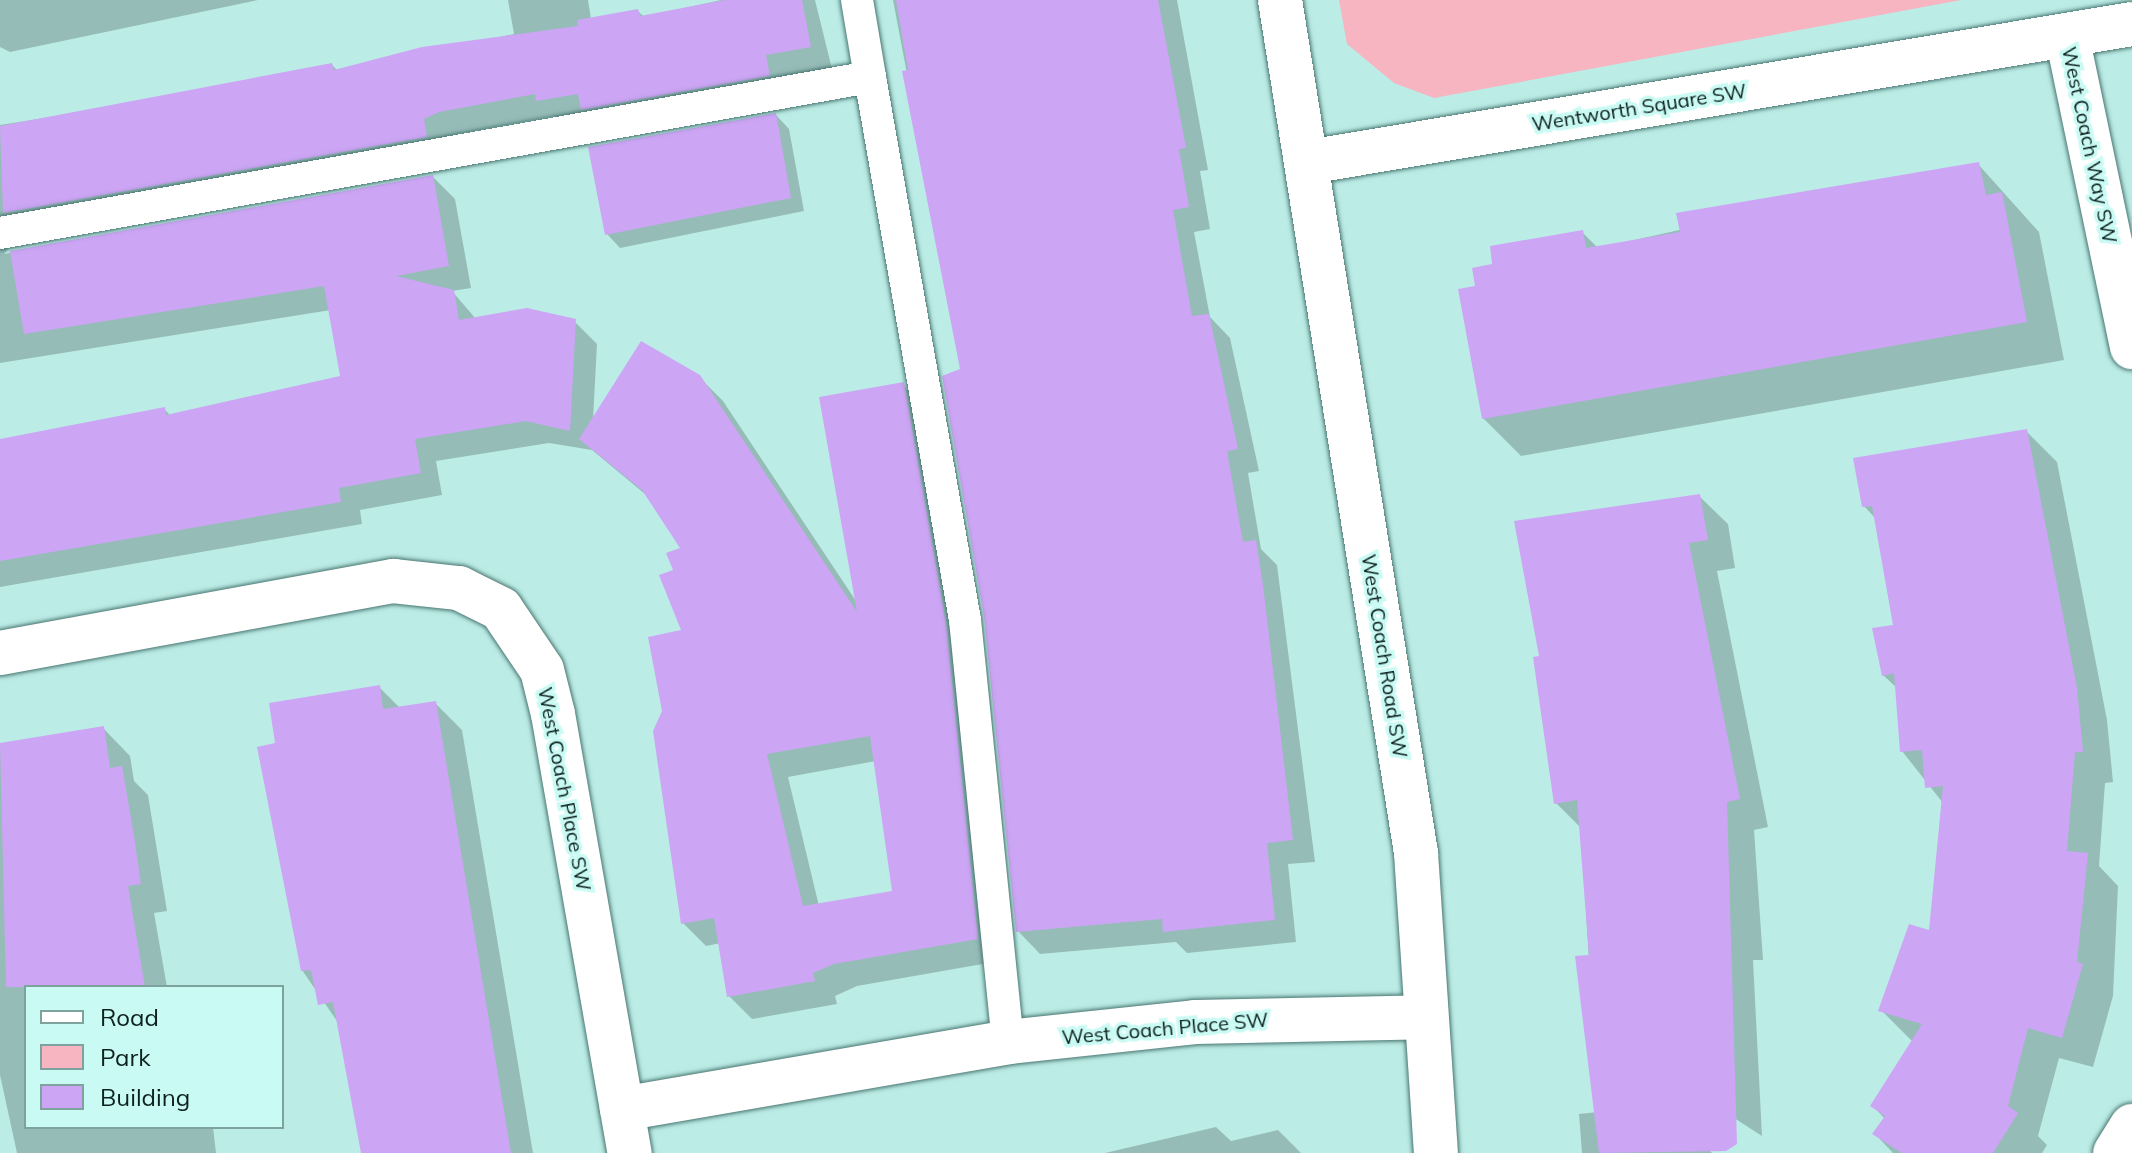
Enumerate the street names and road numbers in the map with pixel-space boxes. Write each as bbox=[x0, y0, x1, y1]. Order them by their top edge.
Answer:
street label: West Coach Way SW bbox=[2057, 44, 2123, 246]
street label: Wentworth Square SW bbox=[1530, 78, 1748, 136]
street label: West Coach Road SW bbox=[1357, 552, 1413, 760]
street label: West Coach Place SW bbox=[533, 685, 597, 893]
street label: West Coach Place SW bbox=[1061, 1007, 1269, 1049]

